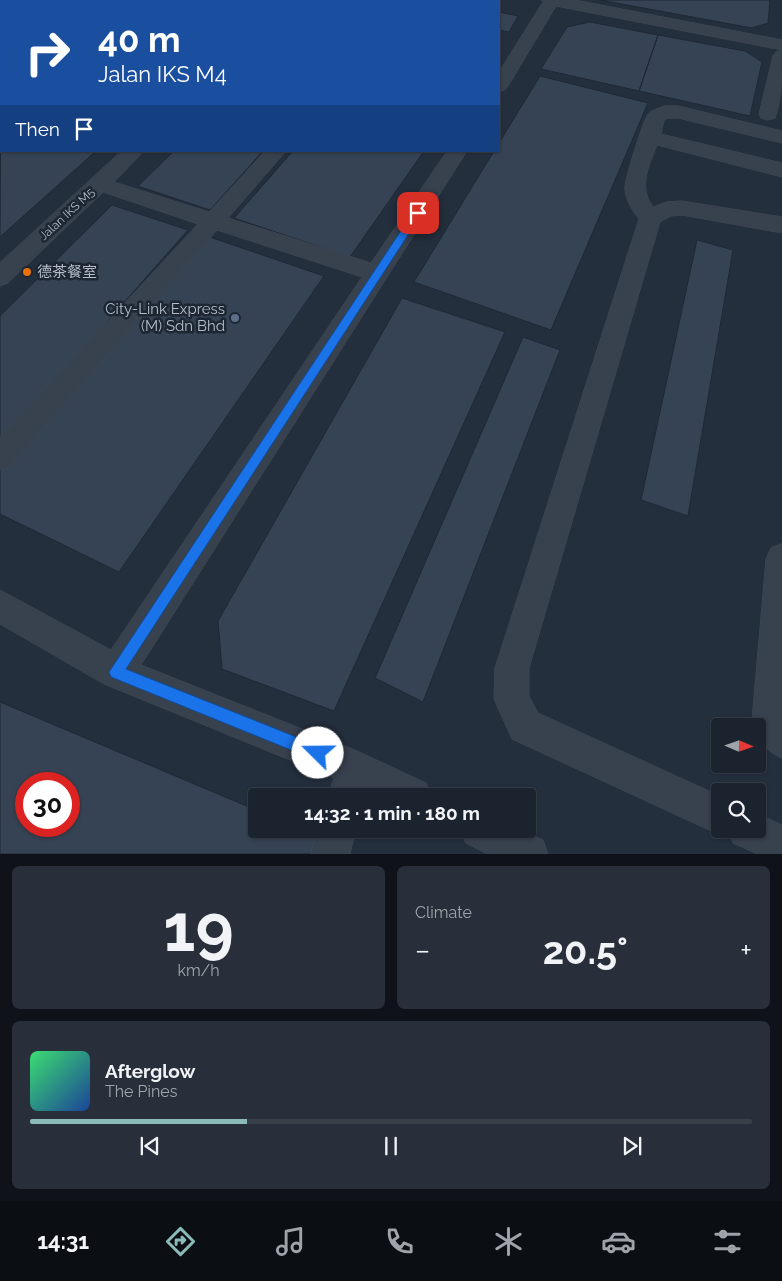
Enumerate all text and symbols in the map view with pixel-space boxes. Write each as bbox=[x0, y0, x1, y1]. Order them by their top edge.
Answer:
text: 40 m bbox=[98, 19, 180, 60]
icon: right bbox=[15, 20, 80, 85]
text: Jalan IKS M4 bbox=[98, 61, 227, 87]
icon: arrive bbox=[70, 115, 98, 143]
text: Then bbox=[15, 118, 60, 140]
street label: Jalan IKS M5 bbox=[37, 185, 98, 243]
pin bbox=[397, 192, 439, 234]
icon: arrive bbox=[404, 199, 432, 227]
place label: 德茶餐室 bbox=[37, 263, 97, 281]
marker: 德茶餐室 bbox=[21, 266, 33, 278]
place label: City-Link Express (M) Sdn Bhd bbox=[105, 300, 225, 335]
marker: City-Link Express (M) Sdn Bhd bbox=[229, 312, 241, 324]
north arrow bbox=[711, 718, 766, 772]
map controls bbox=[711, 718, 766, 838]
position arrow bbox=[291, 726, 343, 778]
speed limit sign: 30 bbox=[15, 772, 80, 837]
button: search bbox=[711, 783, 766, 838]
text: 14:32 · 1 min · 180 m bbox=[304, 802, 480, 824]
text: 19 bbox=[163, 890, 234, 966]
text: Climate bbox=[415, 903, 472, 922]
text: 20.5° bbox=[543, 928, 628, 973]
text: − bbox=[415, 934, 430, 967]
text: + bbox=[740, 934, 752, 967]
text: km/h bbox=[177, 961, 220, 980]
text: Afterglow bbox=[105, 1060, 195, 1082]
text: The Pines bbox=[105, 1082, 177, 1101]
icon: previous bbox=[136, 1132, 164, 1160]
icon: pause bbox=[377, 1132, 405, 1160]
icon: next bbox=[618, 1132, 646, 1160]
icon: directions bbox=[163, 1224, 198, 1259]
icon: music bbox=[273, 1224, 308, 1259]
icon: phone bbox=[382, 1224, 417, 1259]
icon: climate bbox=[491, 1224, 526, 1259]
icon: car bbox=[601, 1224, 636, 1259]
icon: filters bbox=[710, 1224, 745, 1259]
text: 14:31 bbox=[37, 1228, 89, 1254]

